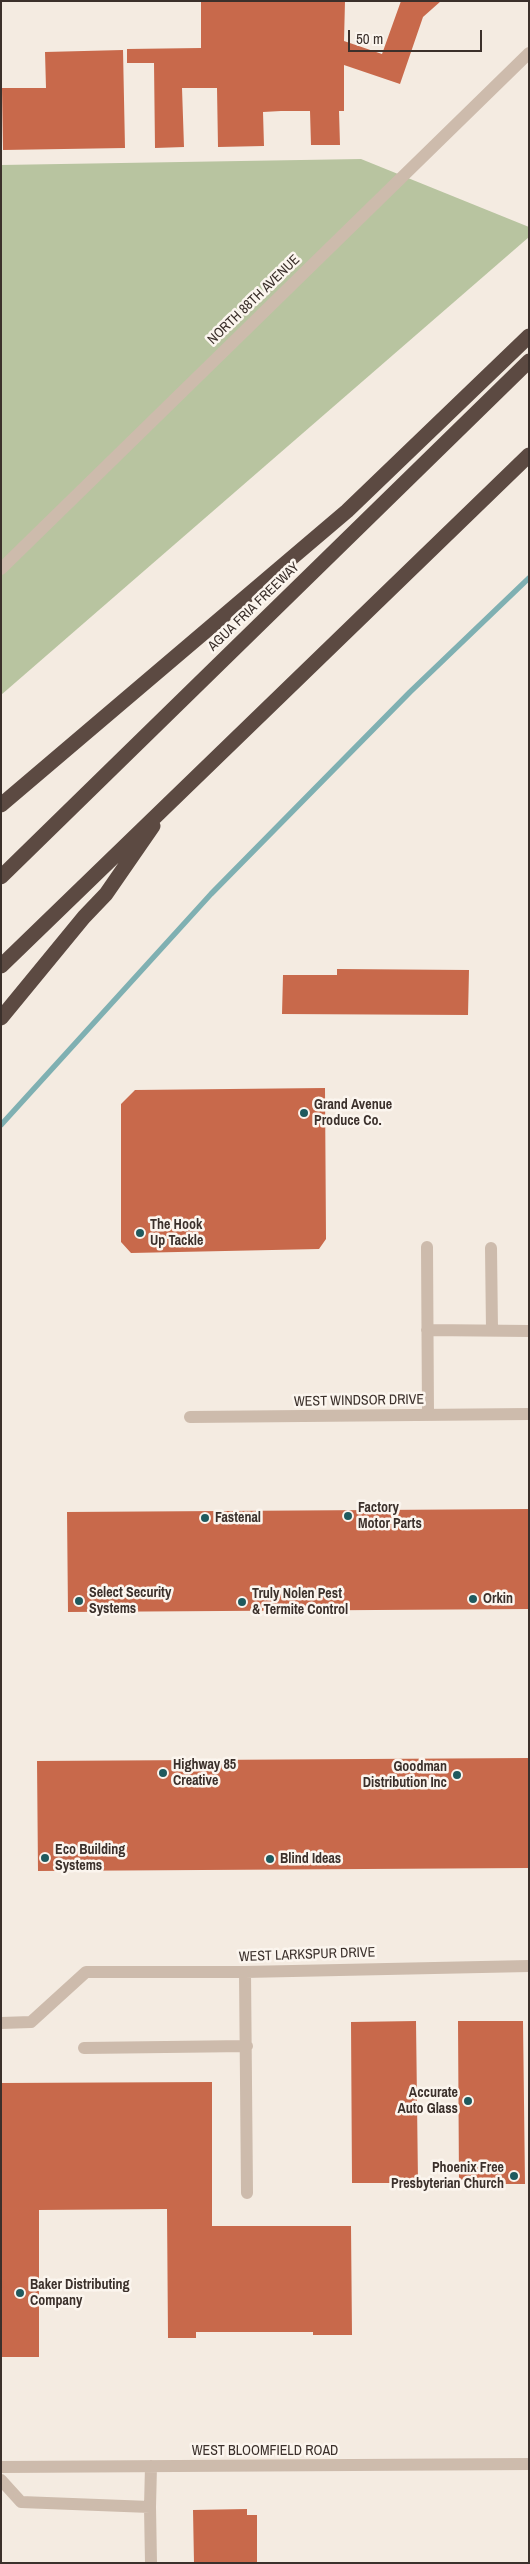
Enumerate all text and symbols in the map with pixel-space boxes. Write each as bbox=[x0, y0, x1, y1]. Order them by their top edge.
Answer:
scale bar bbox=[350, 20, 484, 52]
text: 50 m bbox=[356, 28, 383, 49]
street label: NORTH 88TH AVENUE bbox=[204, 252, 304, 348]
street label: AGUA FRIA FREEWAY bbox=[205, 559, 303, 655]
place label: Grand Avenue Produce Co. bbox=[314, 1097, 392, 1130]
marker: Grand Avenue Produce Co. bbox=[298, 1107, 310, 1119]
place label: The Hook Up Tackle bbox=[150, 1217, 203, 1250]
marker: The Hook Up Tackle bbox=[134, 1227, 146, 1239]
street label: WEST WINDSOR DRIVE bbox=[294, 1391, 424, 1411]
place label: Factory Motor Parts bbox=[358, 1500, 422, 1532]
place label: Fastenal bbox=[215, 1510, 261, 1526]
marker: Factory Motor Parts bbox=[342, 1510, 354, 1522]
marker: Fastenal bbox=[199, 1512, 211, 1524]
place label: Select Security Systems bbox=[89, 1585, 171, 1618]
place label: Truly Nolen Pest & Termite Control bbox=[252, 1586, 348, 1618]
place label: Orkin bbox=[483, 1591, 513, 1607]
marker: Orkin bbox=[467, 1593, 479, 1605]
marker: Select Security Systems bbox=[73, 1595, 85, 1607]
marker: Truly Nolen Pest & Termite Control bbox=[236, 1596, 248, 1608]
place label: Highway 85 Creative bbox=[173, 1757, 236, 1790]
place label: Goodman Distribution Inc bbox=[363, 1759, 447, 1791]
marker: Highway 85 Creative bbox=[157, 1767, 169, 1779]
marker: Goodman Distribution Inc bbox=[451, 1769, 463, 1781]
place label: Eco Building Systems bbox=[55, 1842, 125, 1874]
place label: Blind Ideas bbox=[280, 1851, 341, 1867]
marker: Eco Building Systems bbox=[39, 1852, 51, 1864]
marker: Blind Ideas bbox=[264, 1853, 276, 1865]
street label: WEST LARKSPUR DRIVE bbox=[238, 1944, 376, 1966]
place label: Accurate Auto Glass bbox=[397, 2085, 458, 2118]
marker: Accurate Auto Glass bbox=[462, 2095, 474, 2107]
place label: Phoenix Free Presbyterian Church bbox=[391, 2160, 504, 2192]
marker: Phoenix Free Presbyterian Church bbox=[508, 2170, 520, 2182]
place label: Baker Distributing Company bbox=[30, 2277, 130, 2310]
marker: Baker Distributing Company bbox=[14, 2287, 26, 2299]
street label: WEST BLOOMFIELD ROAD bbox=[192, 2443, 338, 2459]

